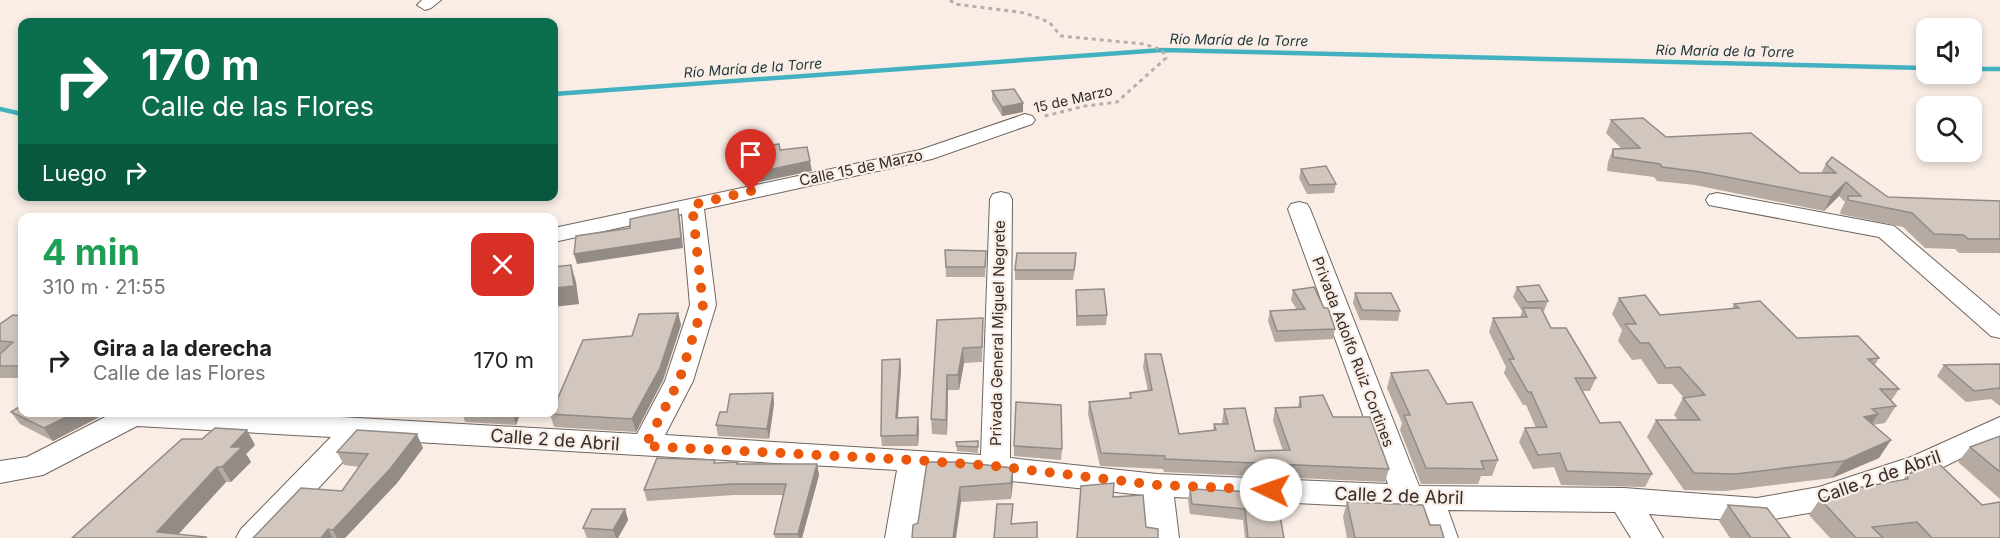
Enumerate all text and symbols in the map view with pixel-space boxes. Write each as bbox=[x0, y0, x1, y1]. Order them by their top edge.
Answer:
map controls bbox=[1916, 18, 1982, 162]
button: sound bbox=[1916, 18, 1982, 84]
water label: Río María de la Torre bbox=[1169, 30, 1309, 49]
text: 170 m bbox=[141, 39, 259, 90]
water label: Río María de la Torre bbox=[1655, 41, 1795, 60]
icon: right bbox=[42, 42, 120, 120]
water label: Río María de la Torre bbox=[683, 54, 823, 81]
street label: 15 de Marzo bbox=[1032, 81, 1114, 116]
text: Calle de las Flores bbox=[141, 90, 374, 123]
button: search bbox=[1916, 96, 1982, 162]
pin bbox=[725, 129, 776, 191]
icon: arrive bbox=[734, 138, 767, 171]
street label: Calle 15 de Marzo bbox=[797, 145, 924, 190]
icon: right bbox=[119, 156, 152, 189]
text: Luego bbox=[42, 160, 107, 186]
street label: Privada General Miguel Negrete bbox=[986, 220, 1009, 446]
text: 4 min bbox=[42, 230, 140, 274]
button: close bbox=[471, 233, 534, 296]
street label: Privada Adolfo Ruiz Cortines bbox=[1308, 254, 1399, 450]
text: 310 m · 21:55 bbox=[42, 275, 166, 299]
text: Gira a la derecha bbox=[93, 335, 272, 361]
icon: right bbox=[42, 344, 75, 377]
text: 170 m bbox=[474, 347, 534, 373]
text: Calle de las Flores bbox=[93, 361, 266, 385]
street label: Calle 2 de Abril bbox=[490, 425, 620, 454]
street label: Calle 2 de Abril bbox=[1814, 446, 1943, 508]
position arrow bbox=[1239, 458, 1303, 522]
street label: Calle 2 de Abril bbox=[1334, 483, 1464, 508]

